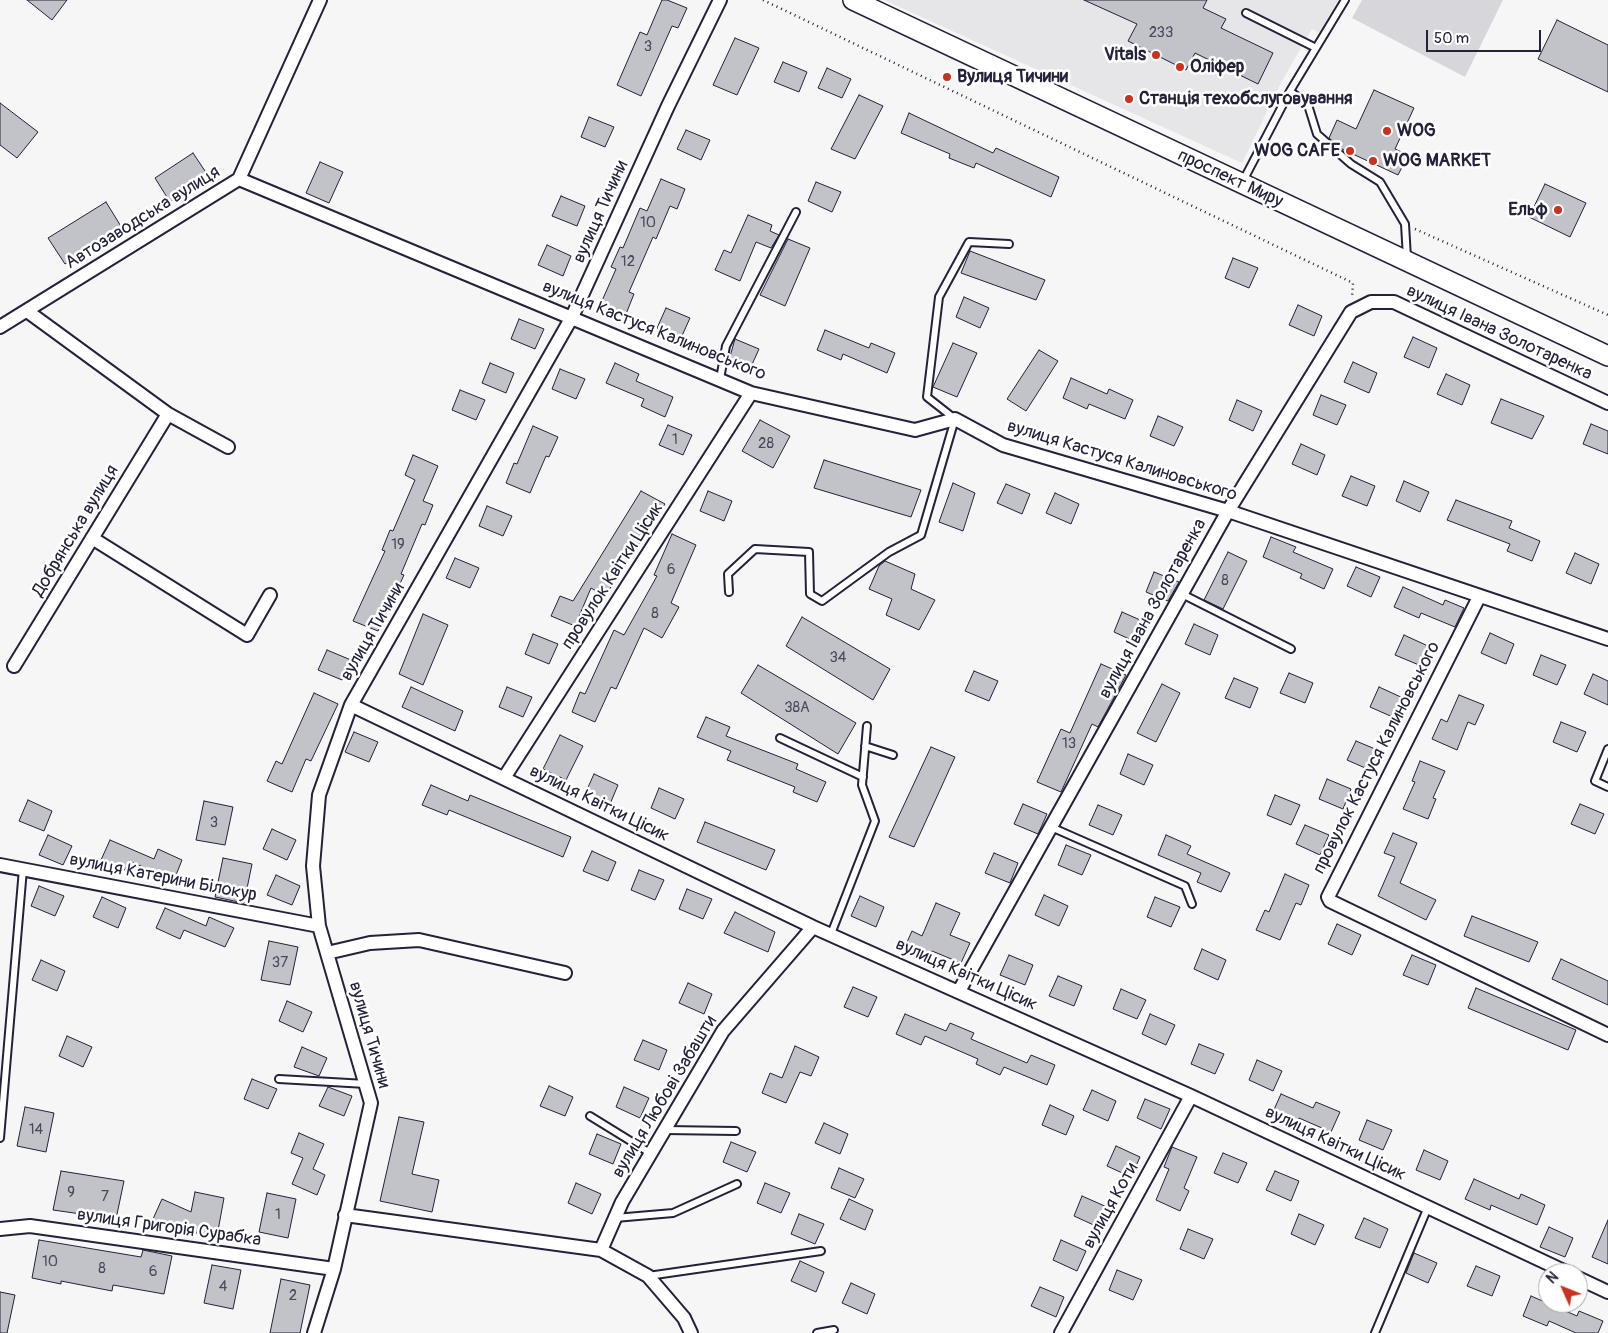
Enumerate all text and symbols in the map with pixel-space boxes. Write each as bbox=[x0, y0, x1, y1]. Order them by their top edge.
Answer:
scale bar bbox=[1428, 20, 1543, 52]
house number: 233 bbox=[1149, 24, 1173, 42]
text: 50 m bbox=[1434, 29, 1469, 48]
house number: 3 bbox=[644, 38, 652, 56]
place label: Vitals bbox=[1104, 44, 1146, 66]
marker: Vitals bbox=[1150, 49, 1162, 61]
place label: Оліфер bbox=[1190, 56, 1244, 78]
marker: Оліфер bbox=[1174, 61, 1186, 73]
place label: Вулиця Тичини bbox=[957, 66, 1068, 88]
marker: Вулиця Тичини bbox=[941, 71, 953, 83]
place label: Станція техобслуговування bbox=[1139, 88, 1353, 110]
marker: Станція техобслуговування bbox=[1123, 93, 1135, 105]
place label: WOG bbox=[1397, 120, 1436, 142]
marker: WOG bbox=[1381, 125, 1393, 137]
place label: WOG CAFE bbox=[1254, 140, 1340, 162]
street label: проспект Миру bbox=[1174, 145, 1286, 213]
marker: WOG CAFE bbox=[1344, 145, 1356, 157]
place label: WOG MARKET bbox=[1383, 150, 1491, 172]
marker: WOG MARKET bbox=[1367, 155, 1379, 167]
street label: вулиця Тичини bbox=[569, 157, 633, 267]
street label: Автозаводська вулиця bbox=[62, 162, 224, 274]
place label: Ельф bbox=[1508, 199, 1548, 221]
marker: Ельф bbox=[1552, 204, 1564, 216]
house number: 10 bbox=[640, 214, 656, 232]
house number: 12 bbox=[621, 253, 635, 271]
street label: вулиця Кастуся Калиновського bbox=[539, 276, 769, 386]
street label: вулиця Івана Золотаренка bbox=[1403, 280, 1595, 386]
street label: вулиця Кастуся Калиновського bbox=[1004, 416, 1240, 506]
house number: 1 bbox=[672, 431, 678, 449]
house number: 28 bbox=[758, 435, 774, 453]
street label: Добрянська вулиця bbox=[28, 461, 124, 601]
street label: провулок Квітки Цісик bbox=[557, 498, 669, 654]
street label: вулиця Івана Золотаренка bbox=[1095, 515, 1211, 703]
house number: 19 bbox=[391, 536, 405, 554]
house number: 6 bbox=[667, 561, 675, 579]
house number: 8 bbox=[1221, 572, 1229, 590]
street label: вулиця Тичини bbox=[336, 579, 410, 685]
house number: 8 bbox=[651, 605, 659, 623]
street label: провулок Кастуся Калиновського bbox=[1309, 638, 1445, 878]
house number: 34 bbox=[829, 649, 847, 667]
house number: 38А bbox=[784, 699, 810, 717]
house number: 13 bbox=[1062, 735, 1076, 753]
street label: вулиця Квітки Цісик bbox=[526, 761, 672, 847]
house number: 3 bbox=[210, 814, 218, 832]
street label: вулиця Катерини Білокур bbox=[68, 849, 258, 907]
street label: вулиця Квітки Цісик bbox=[892, 934, 1040, 1016]
house number: 37 bbox=[272, 954, 288, 972]
street label: вулиця Тичини bbox=[343, 979, 395, 1091]
street label: вулиця Любові Забашти bbox=[608, 1012, 722, 1182]
street label: вулиця Квітки Цісик bbox=[1261, 1102, 1409, 1186]
house number: 14 bbox=[29, 1121, 43, 1139]
street label: вулиця Коти bbox=[1079, 1159, 1143, 1253]
house number: 9 bbox=[67, 1184, 75, 1202]
house number: 7 bbox=[101, 1188, 109, 1206]
street label: вулиця Григорія Сурабка bbox=[76, 1204, 262, 1252]
house number: 1 bbox=[275, 1206, 281, 1224]
house number: 10 bbox=[42, 1253, 58, 1271]
house number: 8 bbox=[98, 1260, 106, 1278]
house number: 6 bbox=[149, 1263, 157, 1281]
north arrow bbox=[1538, 1263, 1588, 1313]
text: N bbox=[1543, 1269, 1562, 1287]
house number: 4 bbox=[219, 1278, 227, 1296]
house number: 2 bbox=[289, 1287, 297, 1305]

